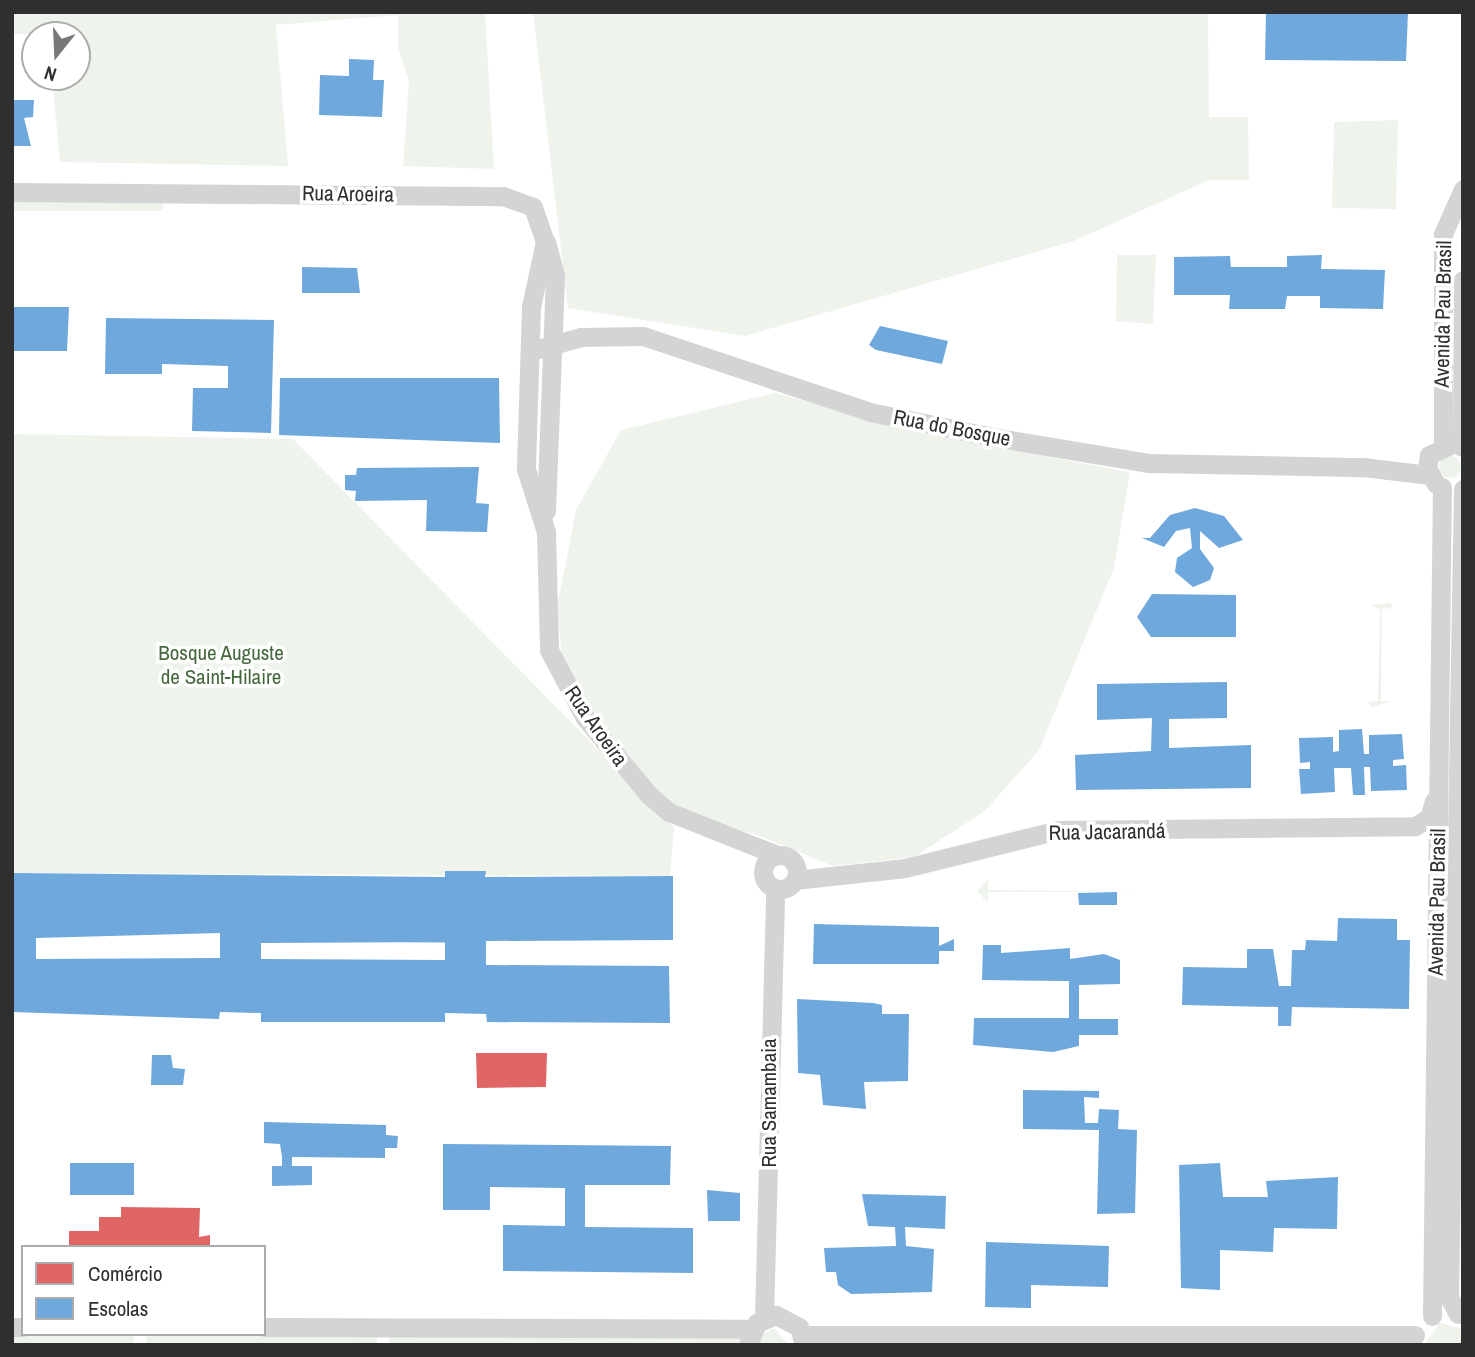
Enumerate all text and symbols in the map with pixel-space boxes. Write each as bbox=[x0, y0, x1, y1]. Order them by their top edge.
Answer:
north arrow bbox=[21, 21, 91, 91]
text: N bbox=[41, 60, 59, 88]
street label: Rua Aroeira bbox=[301, 181, 395, 207]
street label: Avenida Pau Brasil bbox=[1429, 240, 1457, 388]
street label: Rua do Bosque bbox=[891, 404, 1013, 452]
park label: Bosque Auguste de Saint-Hilaire bbox=[158, 640, 284, 690]
street label: Rua Aroeira bbox=[559, 681, 633, 771]
street label: Rua Jacarandá bbox=[1048, 818, 1166, 846]
street label: Avenida Pau Brasil bbox=[1423, 828, 1451, 976]
street label: Rua Samambaia bbox=[756, 1038, 782, 1168]
legend bbox=[21, 1245, 266, 1336]
text: Comércio bbox=[88, 1259, 163, 1288]
text: Escolas bbox=[88, 1294, 148, 1323]

